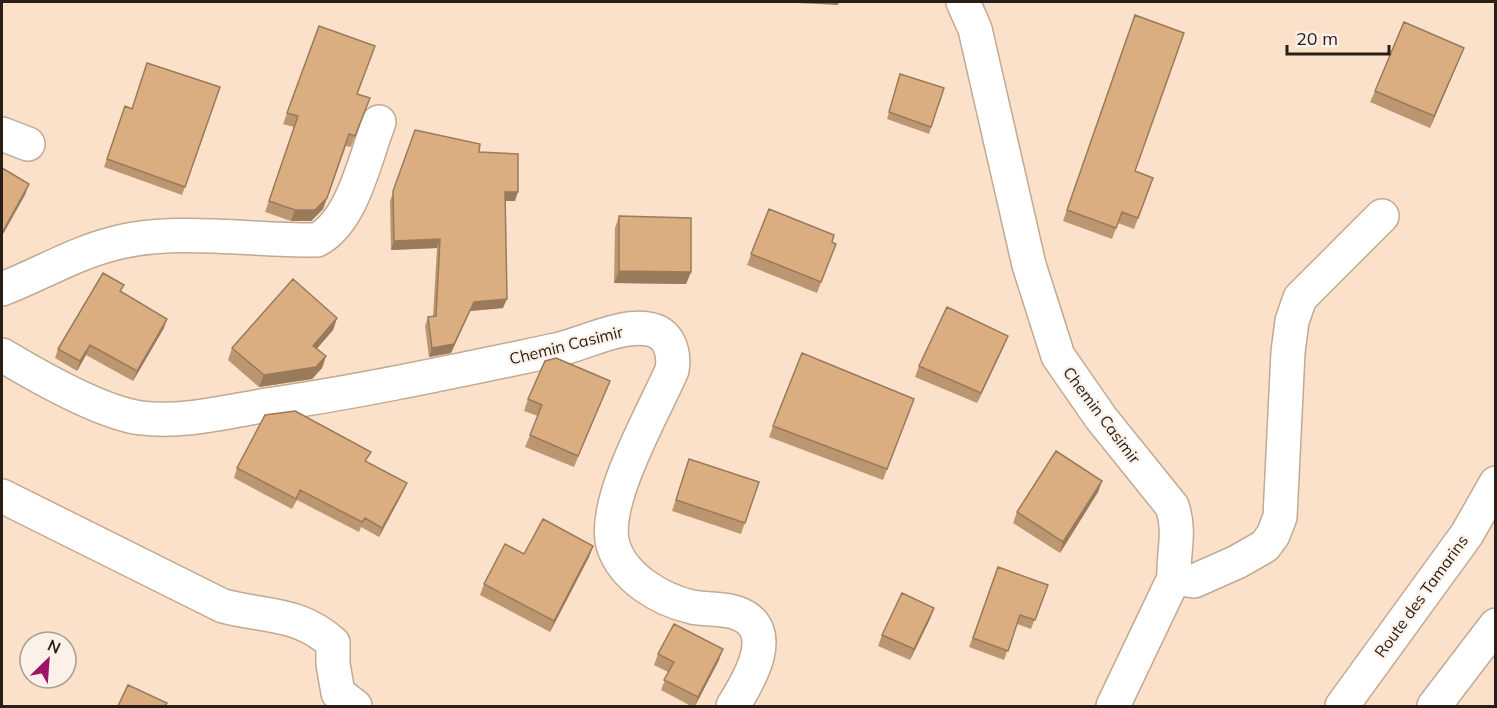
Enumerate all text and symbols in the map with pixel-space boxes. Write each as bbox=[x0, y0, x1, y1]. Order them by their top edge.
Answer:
scale bar bbox=[1287, 18, 1389, 56]
text: 20 m bbox=[1296, 27, 1338, 50]
street label: Chemin Casimir bbox=[507, 321, 625, 369]
street label: Chemin Casimir bbox=[1059, 363, 1145, 468]
street label: Route des Tamarins bbox=[1370, 531, 1472, 661]
north arrow bbox=[18, 630, 78, 690]
text: N bbox=[45, 635, 64, 658]

